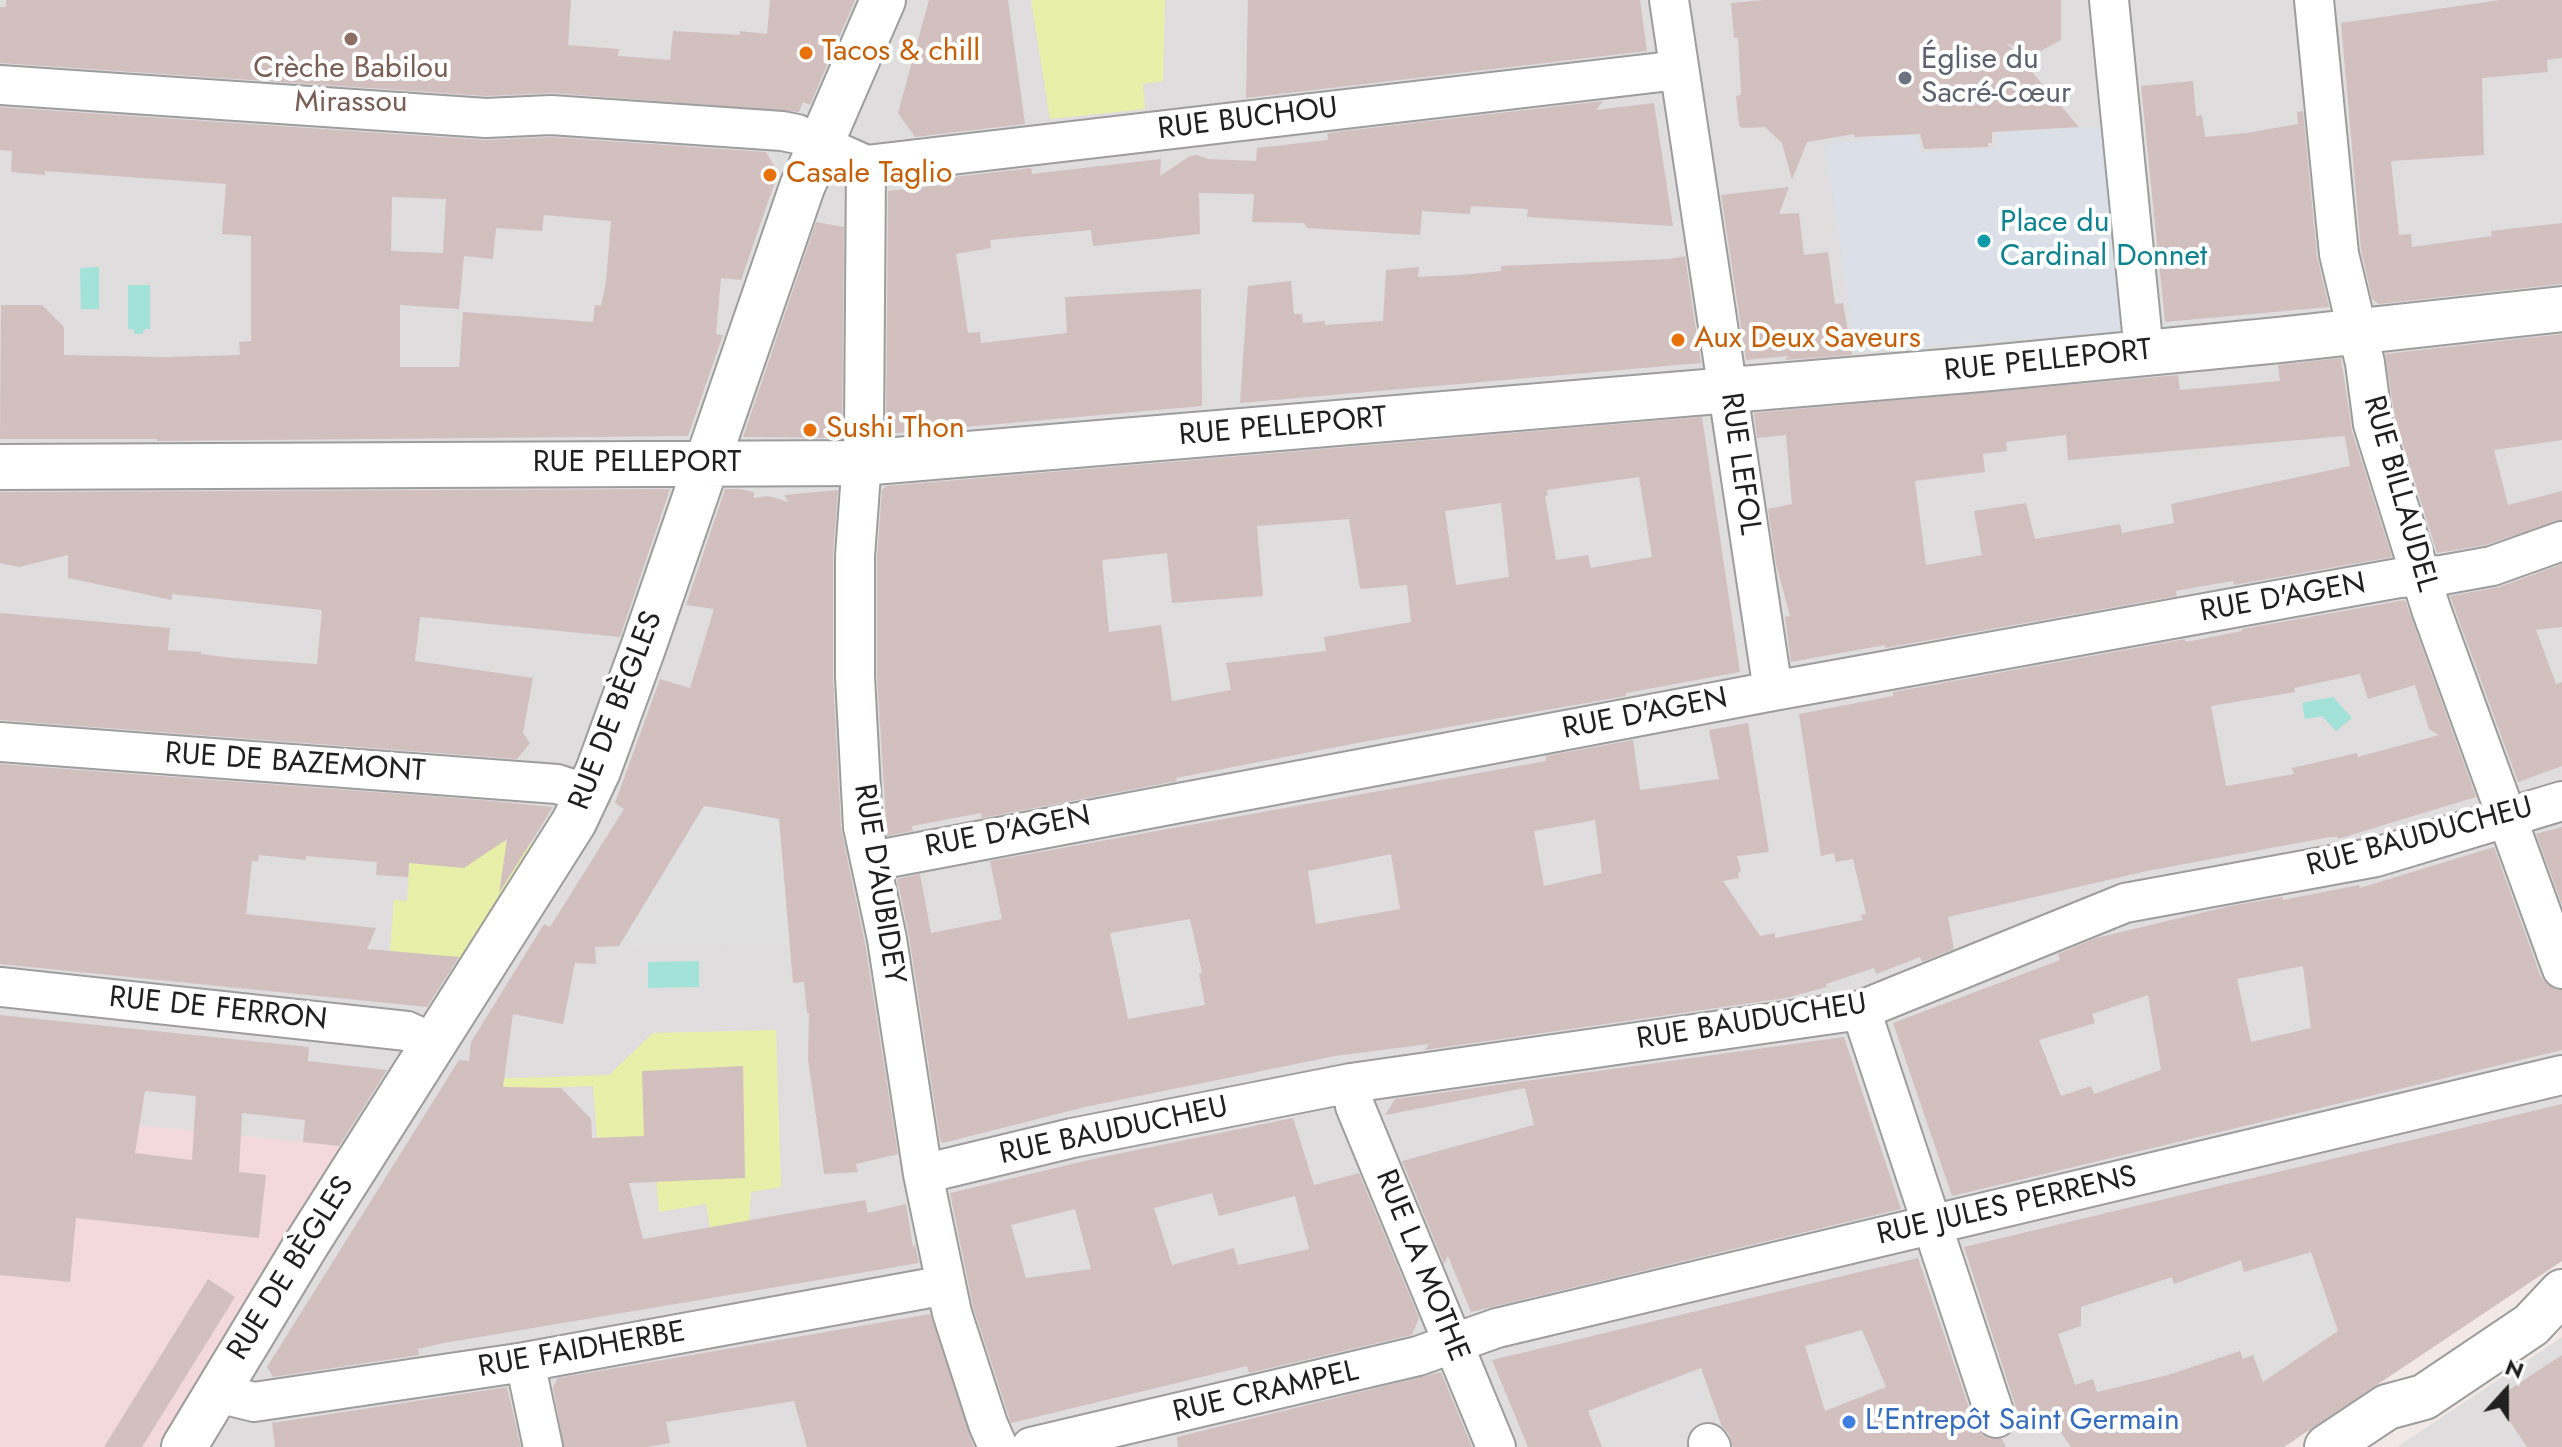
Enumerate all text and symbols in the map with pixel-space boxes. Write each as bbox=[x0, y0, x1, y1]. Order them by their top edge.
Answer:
marker: Crèche Babilou Mirassou bbox=[342, 30, 360, 48]
place label: Tacos & chill bbox=[822, 35, 980, 71]
place label: Église du Sacré-Cœur bbox=[1921, 43, 2071, 114]
marker: Tacos & chill bbox=[797, 44, 815, 62]
place label: Crèche Babilou Mirassou bbox=[253, 52, 449, 122]
marker: Église du Sacré-Cœur bbox=[1896, 69, 1914, 87]
street label: RUE BUCHOU bbox=[1156, 91, 1340, 149]
place label: Casale Taglio bbox=[786, 157, 952, 193]
marker: Casale Taglio bbox=[761, 166, 779, 184]
place label: Place du Cardinal Donnet bbox=[2000, 206, 2207, 276]
marker: Place du Cardinal Donnet bbox=[1975, 232, 1993, 250]
place label: Aux Deux Saveurs bbox=[1694, 322, 1921, 358]
marker: Aux Deux Saveurs bbox=[1669, 331, 1687, 349]
street label: RUE PELLEPORT bbox=[1942, 333, 2154, 391]
street label: RUE LEFOL bbox=[1711, 391, 1767, 537]
street label: RUE BILLAUDEL bbox=[2354, 392, 2444, 596]
street label: RUE PELLEPORT bbox=[1178, 401, 1388, 455]
place label: Sushi Thon bbox=[826, 412, 965, 448]
marker: Sushi Thon bbox=[801, 421, 819, 439]
street label: RUE PELLEPORT bbox=[533, 446, 741, 482]
street label: RUE D'AGEN bbox=[2197, 567, 2369, 631]
street label: RUE DE BÈGLES bbox=[563, 607, 671, 815]
street label: RUE D'AGEN bbox=[1559, 681, 1731, 749]
street label: RUE DE BAZEMONT bbox=[164, 737, 426, 791]
street label: RUE D'AUBIDEY bbox=[844, 781, 912, 987]
street label: RUE BAUDUCHEU bbox=[2303, 791, 2537, 885]
street label: RUE D'AGEN bbox=[922, 799, 1094, 867]
street label: RUE DE FERRON bbox=[107, 981, 329, 1039]
street label: RUE BAUDUCHEU bbox=[1634, 987, 1870, 1059]
street label: RUE BAUDUCHEU bbox=[997, 1090, 1231, 1174]
street label: RUE JULES PERRENS bbox=[1874, 1160, 2140, 1254]
street label: RUE LA MOTHE bbox=[1366, 1165, 1476, 1367]
street label: RUE DE BÈGLES bbox=[221, 1170, 363, 1368]
street label: RUE FAIDHERBE bbox=[476, 1315, 688, 1387]
north arrow bbox=[2466, 1351, 2546, 1431]
text: N bbox=[2501, 1351, 2528, 1387]
street label: RUE CRAMPEL bbox=[1170, 1354, 1362, 1432]
place label: L'Entrepôt Saint Germain bbox=[1865, 1404, 2180, 1440]
marker: L'Entrepôt Saint Germain bbox=[1840, 1413, 1858, 1431]

